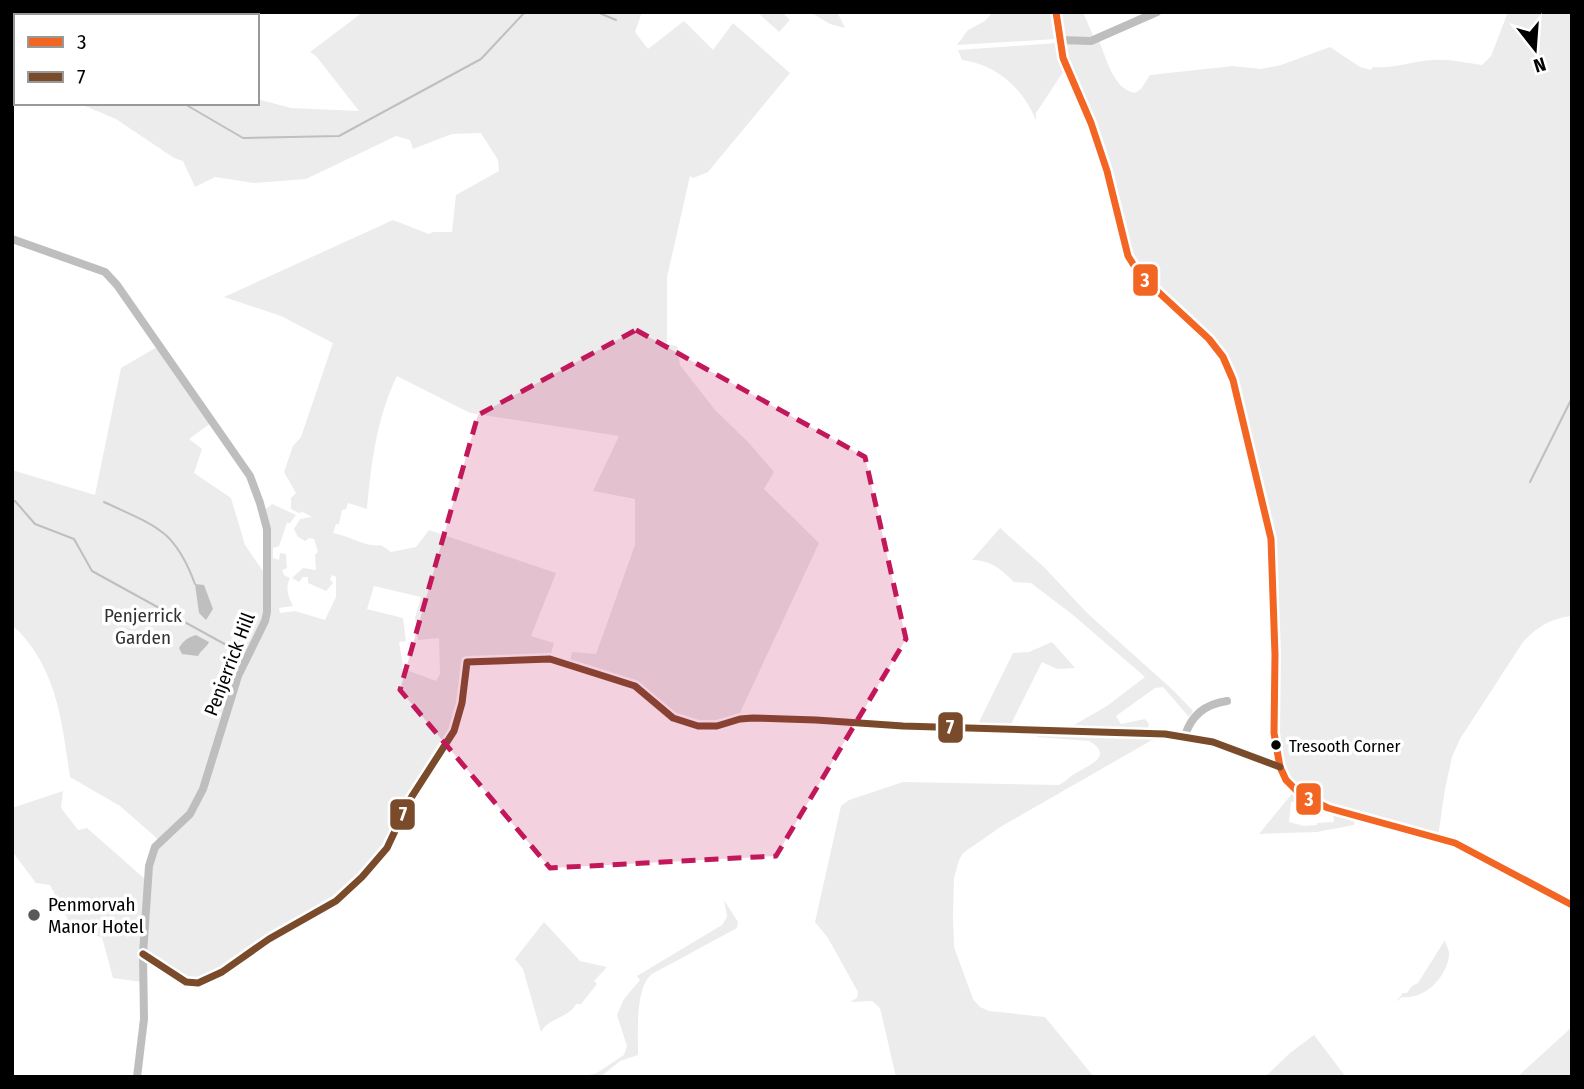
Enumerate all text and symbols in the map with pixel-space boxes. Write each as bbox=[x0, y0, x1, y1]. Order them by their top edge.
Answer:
legend bbox=[14, 14, 259, 105]
north arrow bbox=[1500, 14, 1570, 84]
text: 3 bbox=[77, 29, 86, 55]
text: N bbox=[1531, 52, 1549, 77]
text: 7 bbox=[77, 64, 86, 90]
line badge: 3 bbox=[1132, 263, 1159, 297]
text: 3 bbox=[1140, 269, 1150, 292]
park label: Penjerrick Garden bbox=[104, 604, 182, 649]
street label: Penjerrick Hill bbox=[199, 609, 260, 719]
line badge: 7 bbox=[937, 711, 964, 744]
text: 7 bbox=[946, 716, 954, 739]
place label: Tresooth Corner bbox=[1289, 736, 1400, 757]
marker: Tresooth Corner bbox=[1269, 738, 1283, 752]
line badge: 3 bbox=[1295, 782, 1322, 816]
text: 3 bbox=[1304, 788, 1314, 811]
line badge: 7 bbox=[389, 798, 416, 831]
text: 7 bbox=[399, 803, 407, 826]
place label: Penmorvah Manor Hotel bbox=[48, 893, 144, 938]
marker: Penmorvah Manor Hotel bbox=[26, 907, 42, 923]

